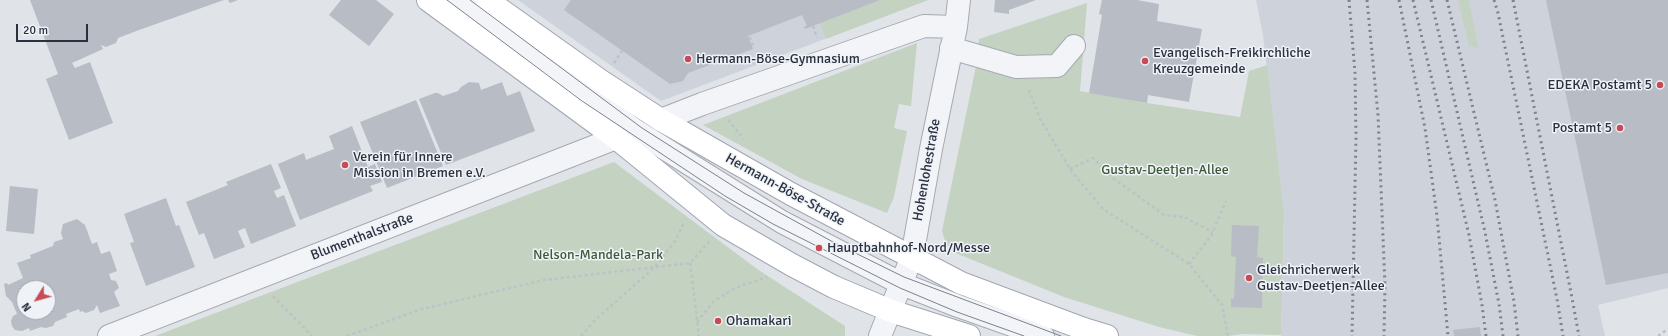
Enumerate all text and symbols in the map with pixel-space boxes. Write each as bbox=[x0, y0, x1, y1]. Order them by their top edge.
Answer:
scale bar bbox=[18, 16, 90, 42]
text: 20 m bbox=[23, 23, 48, 38]
place label: Evangelisch-Freikirchliche Kreuzgemeinde bbox=[1153, 45, 1311, 78]
place label: Hermann-Böse-Gymnasium bbox=[696, 51, 860, 67]
marker: Hermann-Böse-Gymnasium bbox=[683, 54, 693, 64]
marker: Evangelisch-Freikirchliche Kreuzgemeinde bbox=[1140, 56, 1150, 66]
place label: EDEKA Postamt 5 bbox=[1547, 77, 1652, 93]
marker: EDEKA Postamt 5 bbox=[1655, 80, 1665, 90]
street label: Hohenlohestraße bbox=[910, 117, 944, 223]
place label: Postamt 5 bbox=[1552, 120, 1612, 136]
marker: Postamt 5 bbox=[1615, 123, 1625, 133]
place label: Verein für Innere Mission in Bremen e.V. bbox=[353, 149, 486, 182]
street label: Hermann-Böse-Straße bbox=[722, 150, 848, 230]
marker: Verein für Innere Mission in Bremen e.V. bbox=[340, 160, 350, 170]
park label: Gustav-Deetjen-Allee bbox=[1101, 162, 1229, 178]
street label: Blumenthalstraße bbox=[308, 210, 416, 264]
place label: Hauptbahnhof-Nord/Messe bbox=[827, 240, 990, 256]
marker: Hauptbahnhof-Nord/Messe bbox=[814, 243, 824, 253]
park label: Nelson-Mandela-Park bbox=[533, 247, 663, 263]
place label: Gleichricherwerk Gustav-Deetjen-Allee bbox=[1257, 262, 1385, 294]
marker: Gleichricherwerk Gustav-Deetjen-Allee bbox=[1244, 273, 1254, 283]
north arrow bbox=[16, 280, 56, 320]
text: N bbox=[19, 300, 34, 314]
place label: Ohamakari bbox=[726, 313, 791, 329]
marker: Ohamakari bbox=[713, 316, 723, 326]

